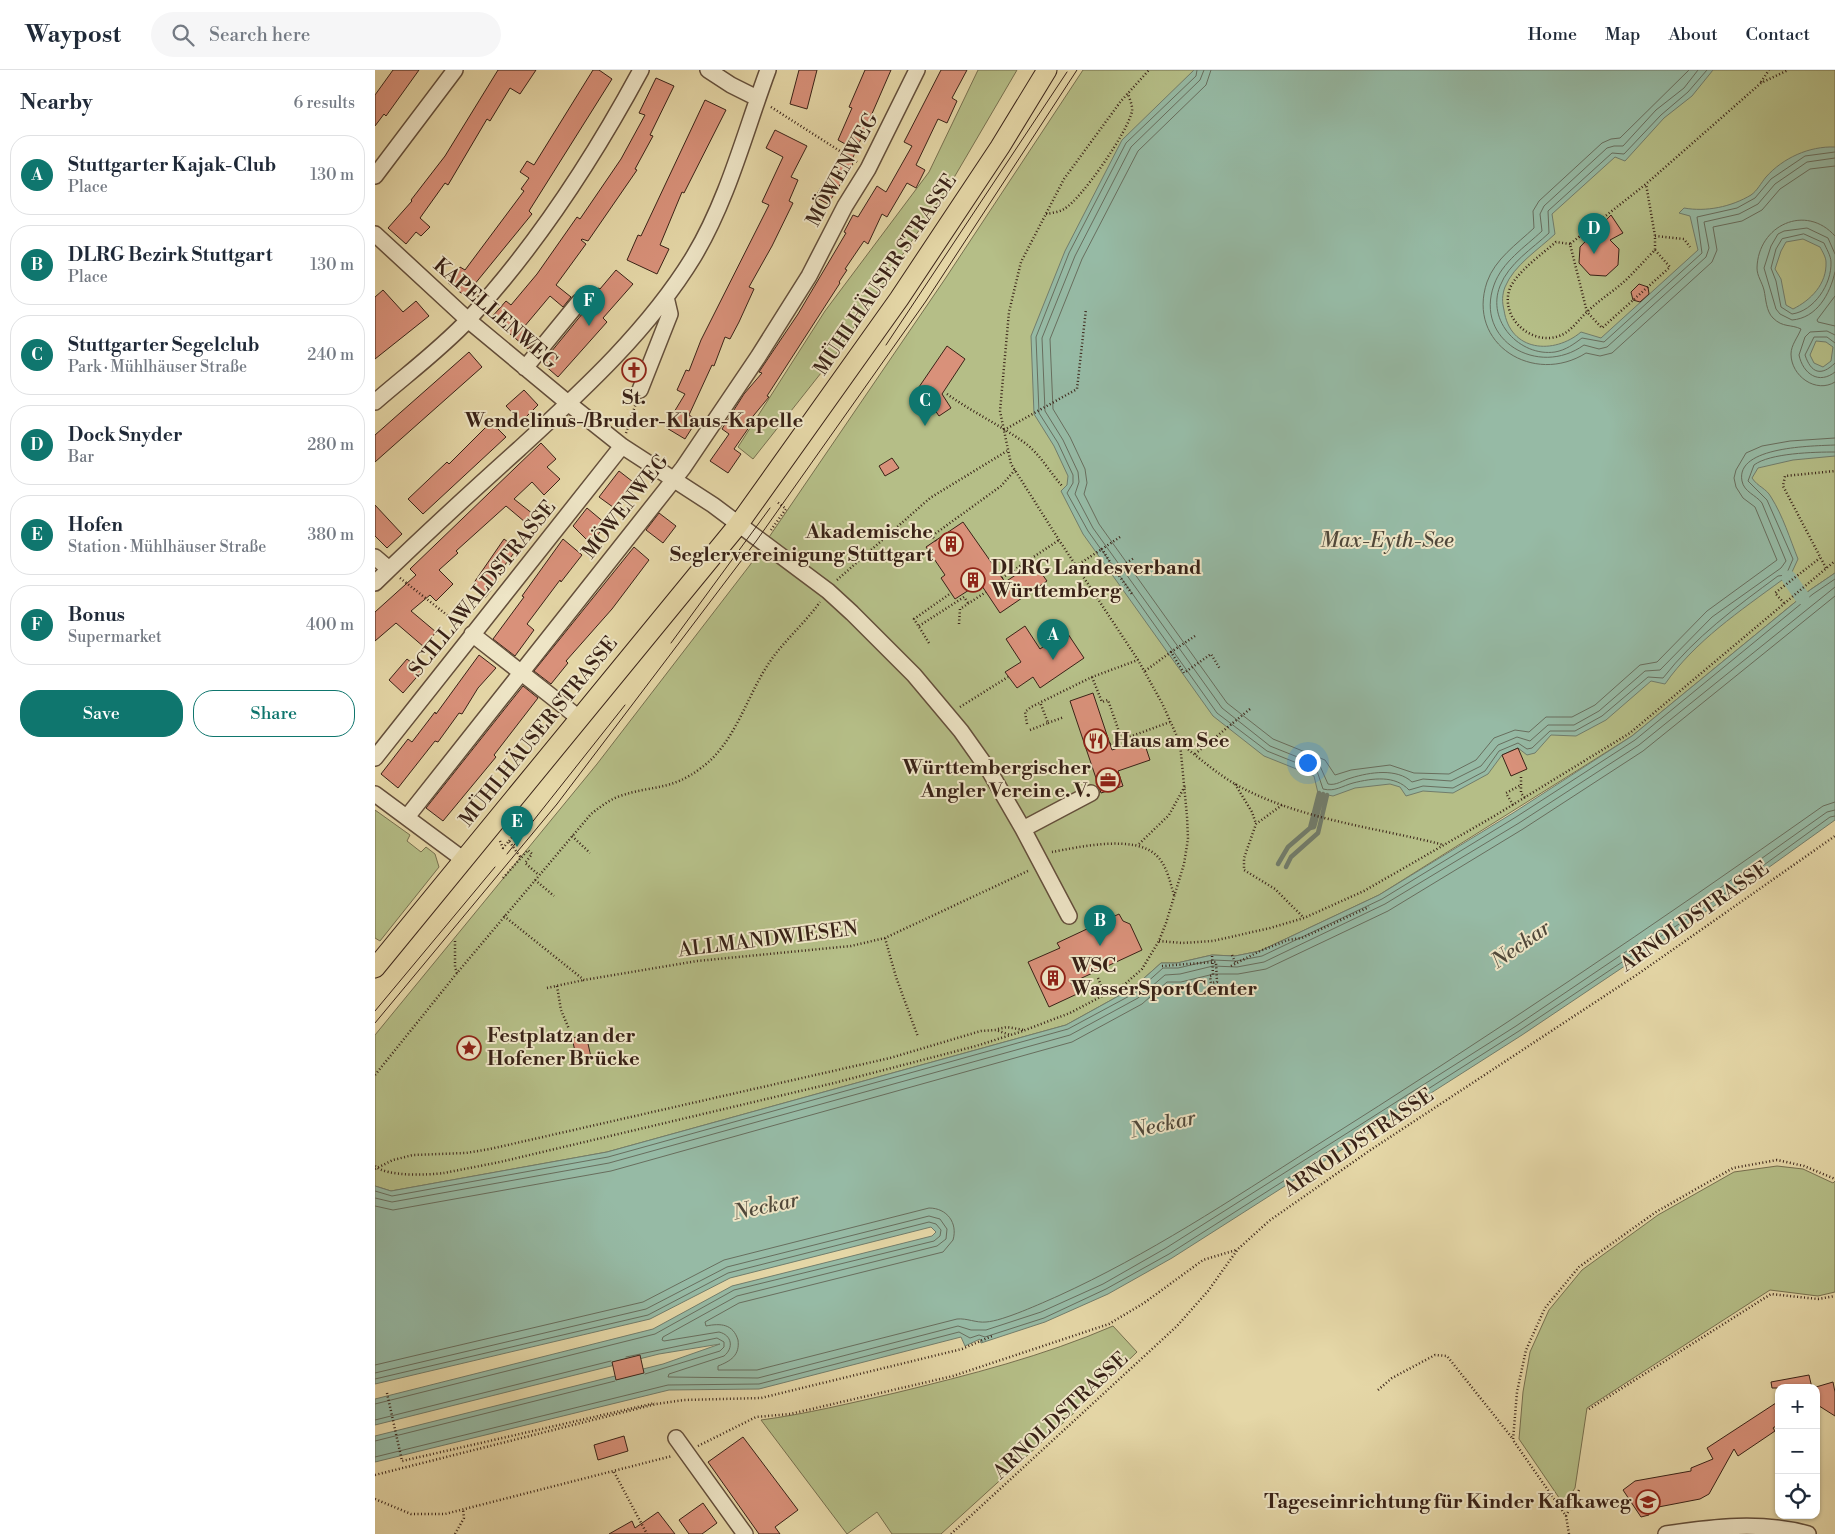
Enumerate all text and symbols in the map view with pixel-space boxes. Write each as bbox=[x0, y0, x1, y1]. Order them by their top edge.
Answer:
search box bbox=[151, 12, 501, 57]
text: Waypost bbox=[25, 20, 121, 50]
icon: search bbox=[169, 21, 197, 49]
text: Search here bbox=[209, 23, 310, 47]
text: Home bbox=[1528, 23, 1577, 46]
text: Map bbox=[1605, 23, 1641, 46]
text: About bbox=[1669, 23, 1718, 46]
text: Contact bbox=[1746, 23, 1810, 46]
text: Nearby bbox=[20, 90, 93, 116]
text: 6 results bbox=[294, 93, 355, 113]
street label: MÖWENWEG bbox=[801, 108, 885, 231]
text: Stuttgarter Kajak-Club bbox=[68, 153, 276, 177]
text: A bbox=[31, 165, 43, 185]
text: 130 m bbox=[310, 165, 354, 185]
street label: MÜHLHÄUSER STRASSE bbox=[808, 169, 963, 381]
text: Place bbox=[68, 177, 108, 197]
pin: D bbox=[1578, 213, 1610, 254]
text: DLRG Bezirk Stuttgart bbox=[68, 243, 272, 267]
street label: KAPELLENWEG bbox=[428, 253, 563, 375]
text: B bbox=[31, 255, 43, 275]
text: 130 m bbox=[310, 255, 354, 275]
text: Place bbox=[68, 267, 108, 287]
pin: F bbox=[573, 285, 605, 326]
text: Stuttgarter Segelclub bbox=[68, 333, 260, 357]
text: C bbox=[31, 345, 43, 365]
text: 240 m bbox=[307, 345, 354, 365]
text: Park · Mühlhäuser Straße bbox=[68, 357, 247, 377]
church icon: St. Wendelinus-/Bruder-Klaus-Kapelle bbox=[621, 357, 647, 383]
pin: C bbox=[909, 385, 941, 426]
place label: St. Wendelinus-/Bruder-Klaus-Kapelle bbox=[464, 386, 803, 434]
text: Dock Snyder bbox=[68, 423, 183, 447]
text: D bbox=[31, 435, 43, 455]
text: 280 m bbox=[307, 435, 354, 455]
text: Bar bbox=[68, 447, 94, 467]
street label: MÖWENWEG bbox=[577, 449, 675, 564]
street label: SCILLAWALDSTRASSE bbox=[404, 496, 562, 682]
text: Hofen bbox=[68, 513, 123, 537]
place label: Akademische Seglervereinigung Stuttgart bbox=[670, 520, 934, 568]
text: E bbox=[31, 525, 43, 545]
text: 380 m bbox=[307, 525, 354, 545]
water label: Max-Eyth-See bbox=[1320, 528, 1454, 554]
building icon: Akademische Seglervereinigung Stuttgart bbox=[938, 531, 964, 557]
text: Station · Mühlhäuser Straße bbox=[68, 537, 266, 557]
place label: DLRG Landesverband Württemberg bbox=[990, 556, 1202, 604]
building icon: DLRG Landesverband Württemberg bbox=[960, 567, 986, 593]
text: Bonus bbox=[68, 603, 125, 627]
text: F bbox=[31, 615, 43, 635]
text: 400 m bbox=[306, 615, 354, 635]
pin: A bbox=[1037, 619, 1069, 660]
text: Supermarket bbox=[68, 627, 162, 647]
street label: MÜHLHÄUSER STRASSE bbox=[455, 632, 623, 832]
button: Save bbox=[20, 690, 183, 737]
button: Share bbox=[193, 690, 355, 737]
restaurant icon: Haus am See bbox=[1083, 728, 1109, 754]
place label: Haus am See bbox=[1113, 729, 1230, 754]
your location bbox=[1295, 750, 1321, 776]
place label: Württembergischer Angler Verein e. V. bbox=[902, 756, 1091, 804]
office icon: Württembergischer Angler Verein e. V. bbox=[1095, 767, 1121, 793]
pin: E bbox=[501, 806, 533, 847]
street label: ARNOLDSTRASSE bbox=[1615, 856, 1774, 978]
pin: B bbox=[1084, 905, 1116, 946]
water label: Neckar bbox=[1485, 915, 1557, 975]
street label: ALLMANDWIESEN bbox=[676, 917, 859, 964]
place label: WSC WasserSportCenter bbox=[1070, 954, 1257, 1002]
building icon: WSC WasserSportCenter bbox=[1040, 965, 1066, 991]
place label: Festplatz an der Hofener Brücke bbox=[487, 1024, 640, 1072]
place icon: Festplatz an der Hofener Brücke bbox=[456, 1035, 482, 1061]
street label: ARNOLDSTRASSE bbox=[1278, 1083, 1439, 1203]
water label: Neckar bbox=[1127, 1105, 1199, 1145]
water label: Neckar bbox=[730, 1187, 802, 1227]
street label: ARNOLDSTRASSE bbox=[987, 1347, 1134, 1486]
map controls bbox=[1775, 1384, 1820, 1519]
button: + bbox=[1775, 1384, 1820, 1429]
button: − bbox=[1775, 1429, 1820, 1474]
button: locate bbox=[1775, 1474, 1820, 1519]
school or university icon: Tageseinrichtung für Kinder Kafkaweg bbox=[1635, 1489, 1661, 1515]
place label: Tageseinrichtung für Kinder Kafkaweg bbox=[1264, 1490, 1632, 1515]

